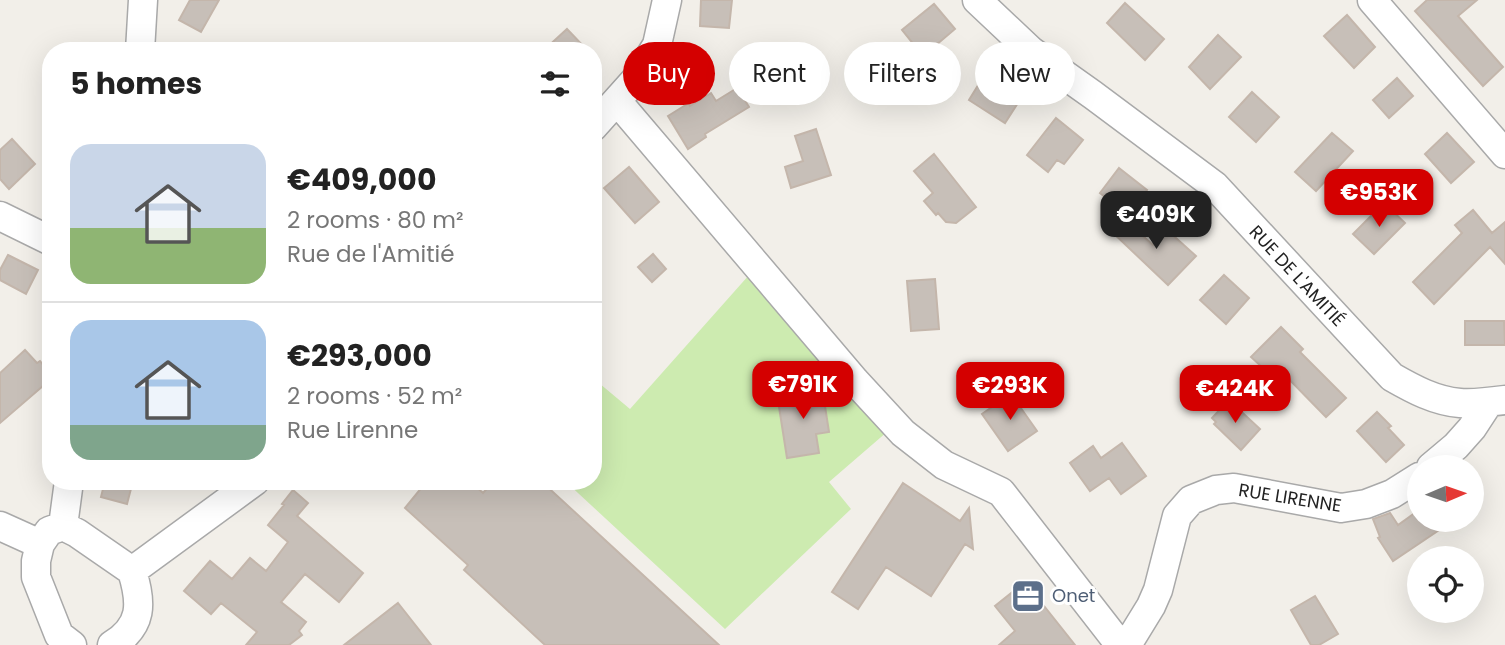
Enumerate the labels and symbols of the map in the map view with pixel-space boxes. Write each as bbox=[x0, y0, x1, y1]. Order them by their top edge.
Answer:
pin: €953K bbox=[1330, 170, 1428, 229]
pin: €409K bbox=[1107, 191, 1205, 251]
street label: RUE DE L'AMITIÉ bbox=[1244, 220, 1351, 332]
pin: €791K bbox=[754, 362, 852, 421]
pin: €293K bbox=[961, 362, 1059, 422]
pin: €424K bbox=[1186, 366, 1284, 425]
north arrow bbox=[1407, 455, 1484, 532]
street label: RUE LIRENNE bbox=[1237, 477, 1343, 518]
office icon: Onet bbox=[1009, 577, 1047, 615]
place label: Onet bbox=[1052, 583, 1095, 608]

